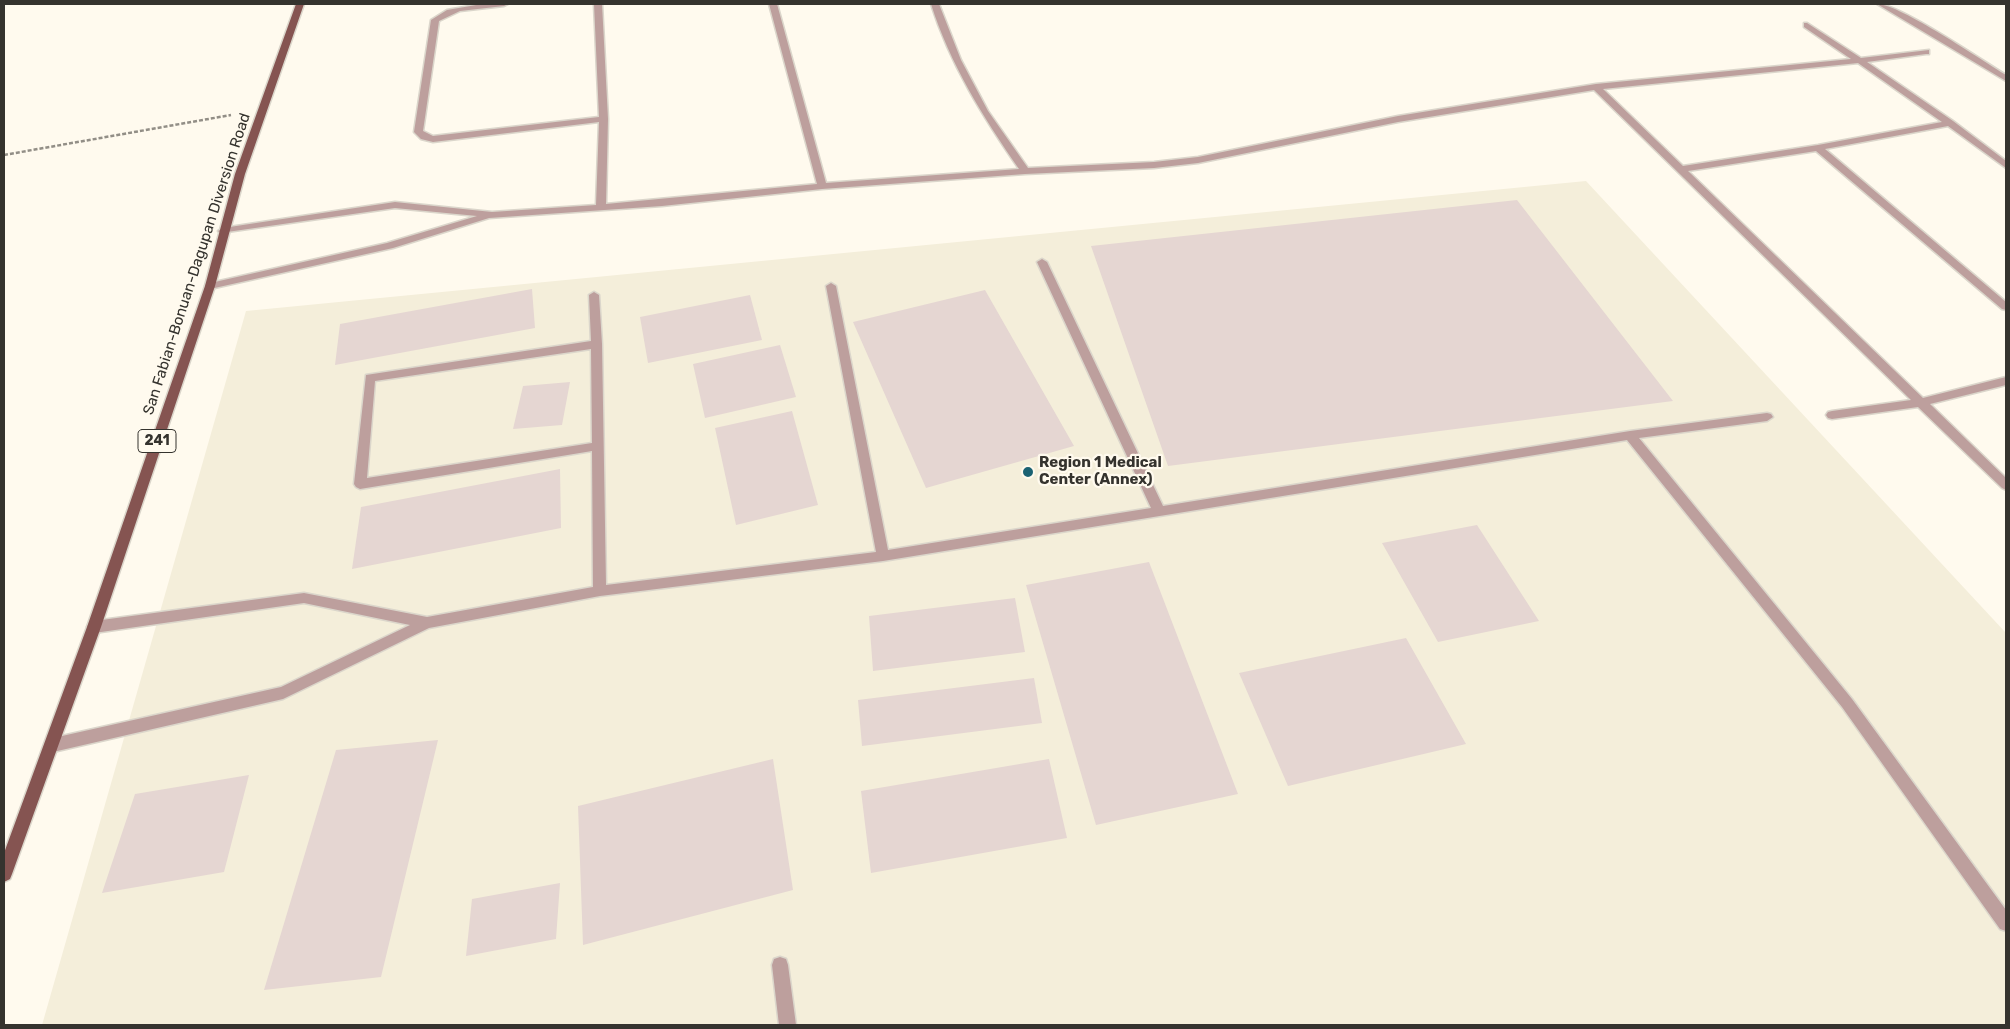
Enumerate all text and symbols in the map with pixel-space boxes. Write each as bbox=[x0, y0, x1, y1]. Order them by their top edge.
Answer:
street label: San Fabian-Bonuan-Dagupan Diversion Road bbox=[140, 111, 254, 417]
road number: 241 bbox=[138, 430, 176, 452]
place label: Region 1 Medical Center (Annex) bbox=[1039, 454, 1162, 489]
marker: Region 1 Medical Center (Annex) bbox=[1021, 465, 1035, 479]

